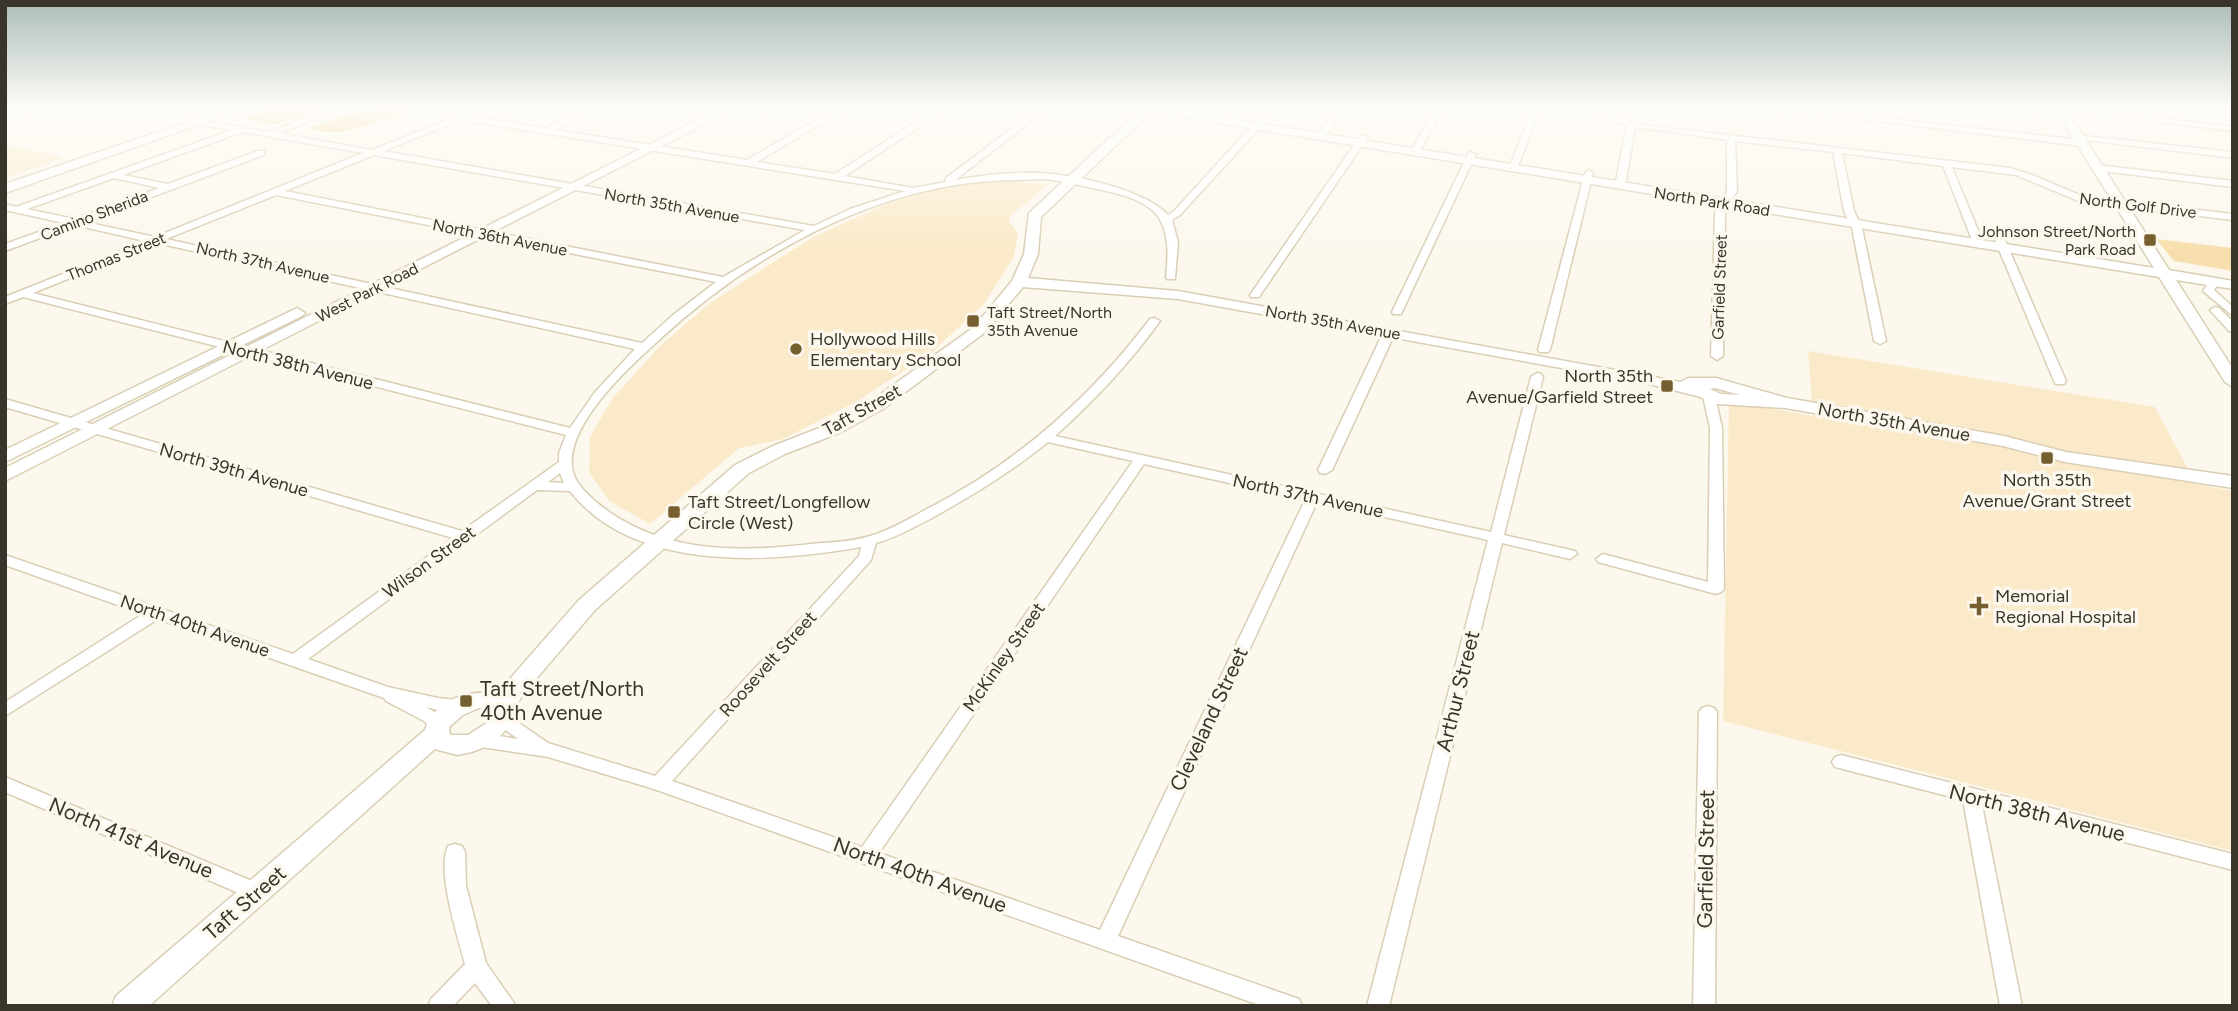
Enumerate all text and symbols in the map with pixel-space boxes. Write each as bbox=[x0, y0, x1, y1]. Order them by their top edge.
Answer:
street label: North Park Road bbox=[1653, 183, 1771, 220]
street label: North 35th Avenue bbox=[603, 184, 741, 227]
street label: Camino Sherida bbox=[38, 186, 150, 245]
street label: North Golf Drive bbox=[2078, 189, 2198, 222]
street label: North 36th Avenue bbox=[431, 215, 569, 260]
place label: Johnson Street/North Park Road bbox=[1978, 222, 2136, 259]
street label: Thomas Street bbox=[64, 228, 168, 285]
marker: Johnson Street/North Park Road bbox=[2142, 232, 2158, 248]
street label: Garfield Street bbox=[1708, 234, 1731, 340]
street label: North 37th Avenue bbox=[194, 238, 332, 287]
street label: West Park Road bbox=[313, 259, 421, 326]
street label: North 35th Avenue bbox=[1264, 301, 1402, 344]
place label: Taft Street/North 35th Avenue bbox=[987, 303, 1112, 340]
marker: Taft Street/North 35th Avenue bbox=[965, 313, 981, 329]
place label: Hollywood Hills Elementary School bbox=[810, 328, 961, 371]
street label: North 38th Avenue bbox=[220, 336, 376, 394]
marker: Hollywood Hills Elementary School bbox=[788, 341, 804, 357]
place label: North 35th Avenue/Garfield Street bbox=[1466, 365, 1653, 408]
marker: North 35th Avenue/Garfield Street bbox=[1659, 378, 1675, 394]
street label: Taft Street bbox=[819, 379, 905, 441]
street label: North 35th Avenue bbox=[1816, 398, 1972, 446]
street label: North 39th Avenue bbox=[157, 438, 311, 502]
marker: North 35th Avenue/Grant Street bbox=[2039, 450, 2055, 466]
street label: North 37th Avenue bbox=[1231, 469, 1385, 523]
place label: North 35th Avenue/Grant Street bbox=[1963, 469, 2131, 512]
place label: Taft Street/Longfellow Circle (West) bbox=[688, 491, 870, 534]
marker: Taft Street/Longfellow Circle (West) bbox=[666, 504, 682, 520]
street label: Wilson Street bbox=[378, 521, 480, 603]
place label: Memorial Regional Hospital bbox=[1995, 585, 2136, 628]
street label: North 40th Avenue bbox=[117, 590, 273, 662]
marker: Memorial Regional Hospital bbox=[1969, 596, 1989, 616]
street label: McKinley Street bbox=[958, 598, 1050, 716]
street label: Roosevelt Street bbox=[715, 606, 821, 721]
street label: Arthur Street bbox=[1430, 628, 1485, 754]
street label: Cleveland Street bbox=[1164, 643, 1253, 795]
place label: Taft Street/North 40th Avenue bbox=[480, 676, 644, 725]
marker: Taft Street/North 40th Avenue bbox=[458, 693, 474, 709]
street label: North 38th Avenue bbox=[1946, 779, 2128, 846]
street label: Garfield Street bbox=[1692, 789, 1719, 929]
street label: North 41st Avenue bbox=[45, 792, 217, 883]
street label: North 40th Avenue bbox=[830, 832, 1010, 918]
street label: Taft Street bbox=[198, 860, 291, 945]

